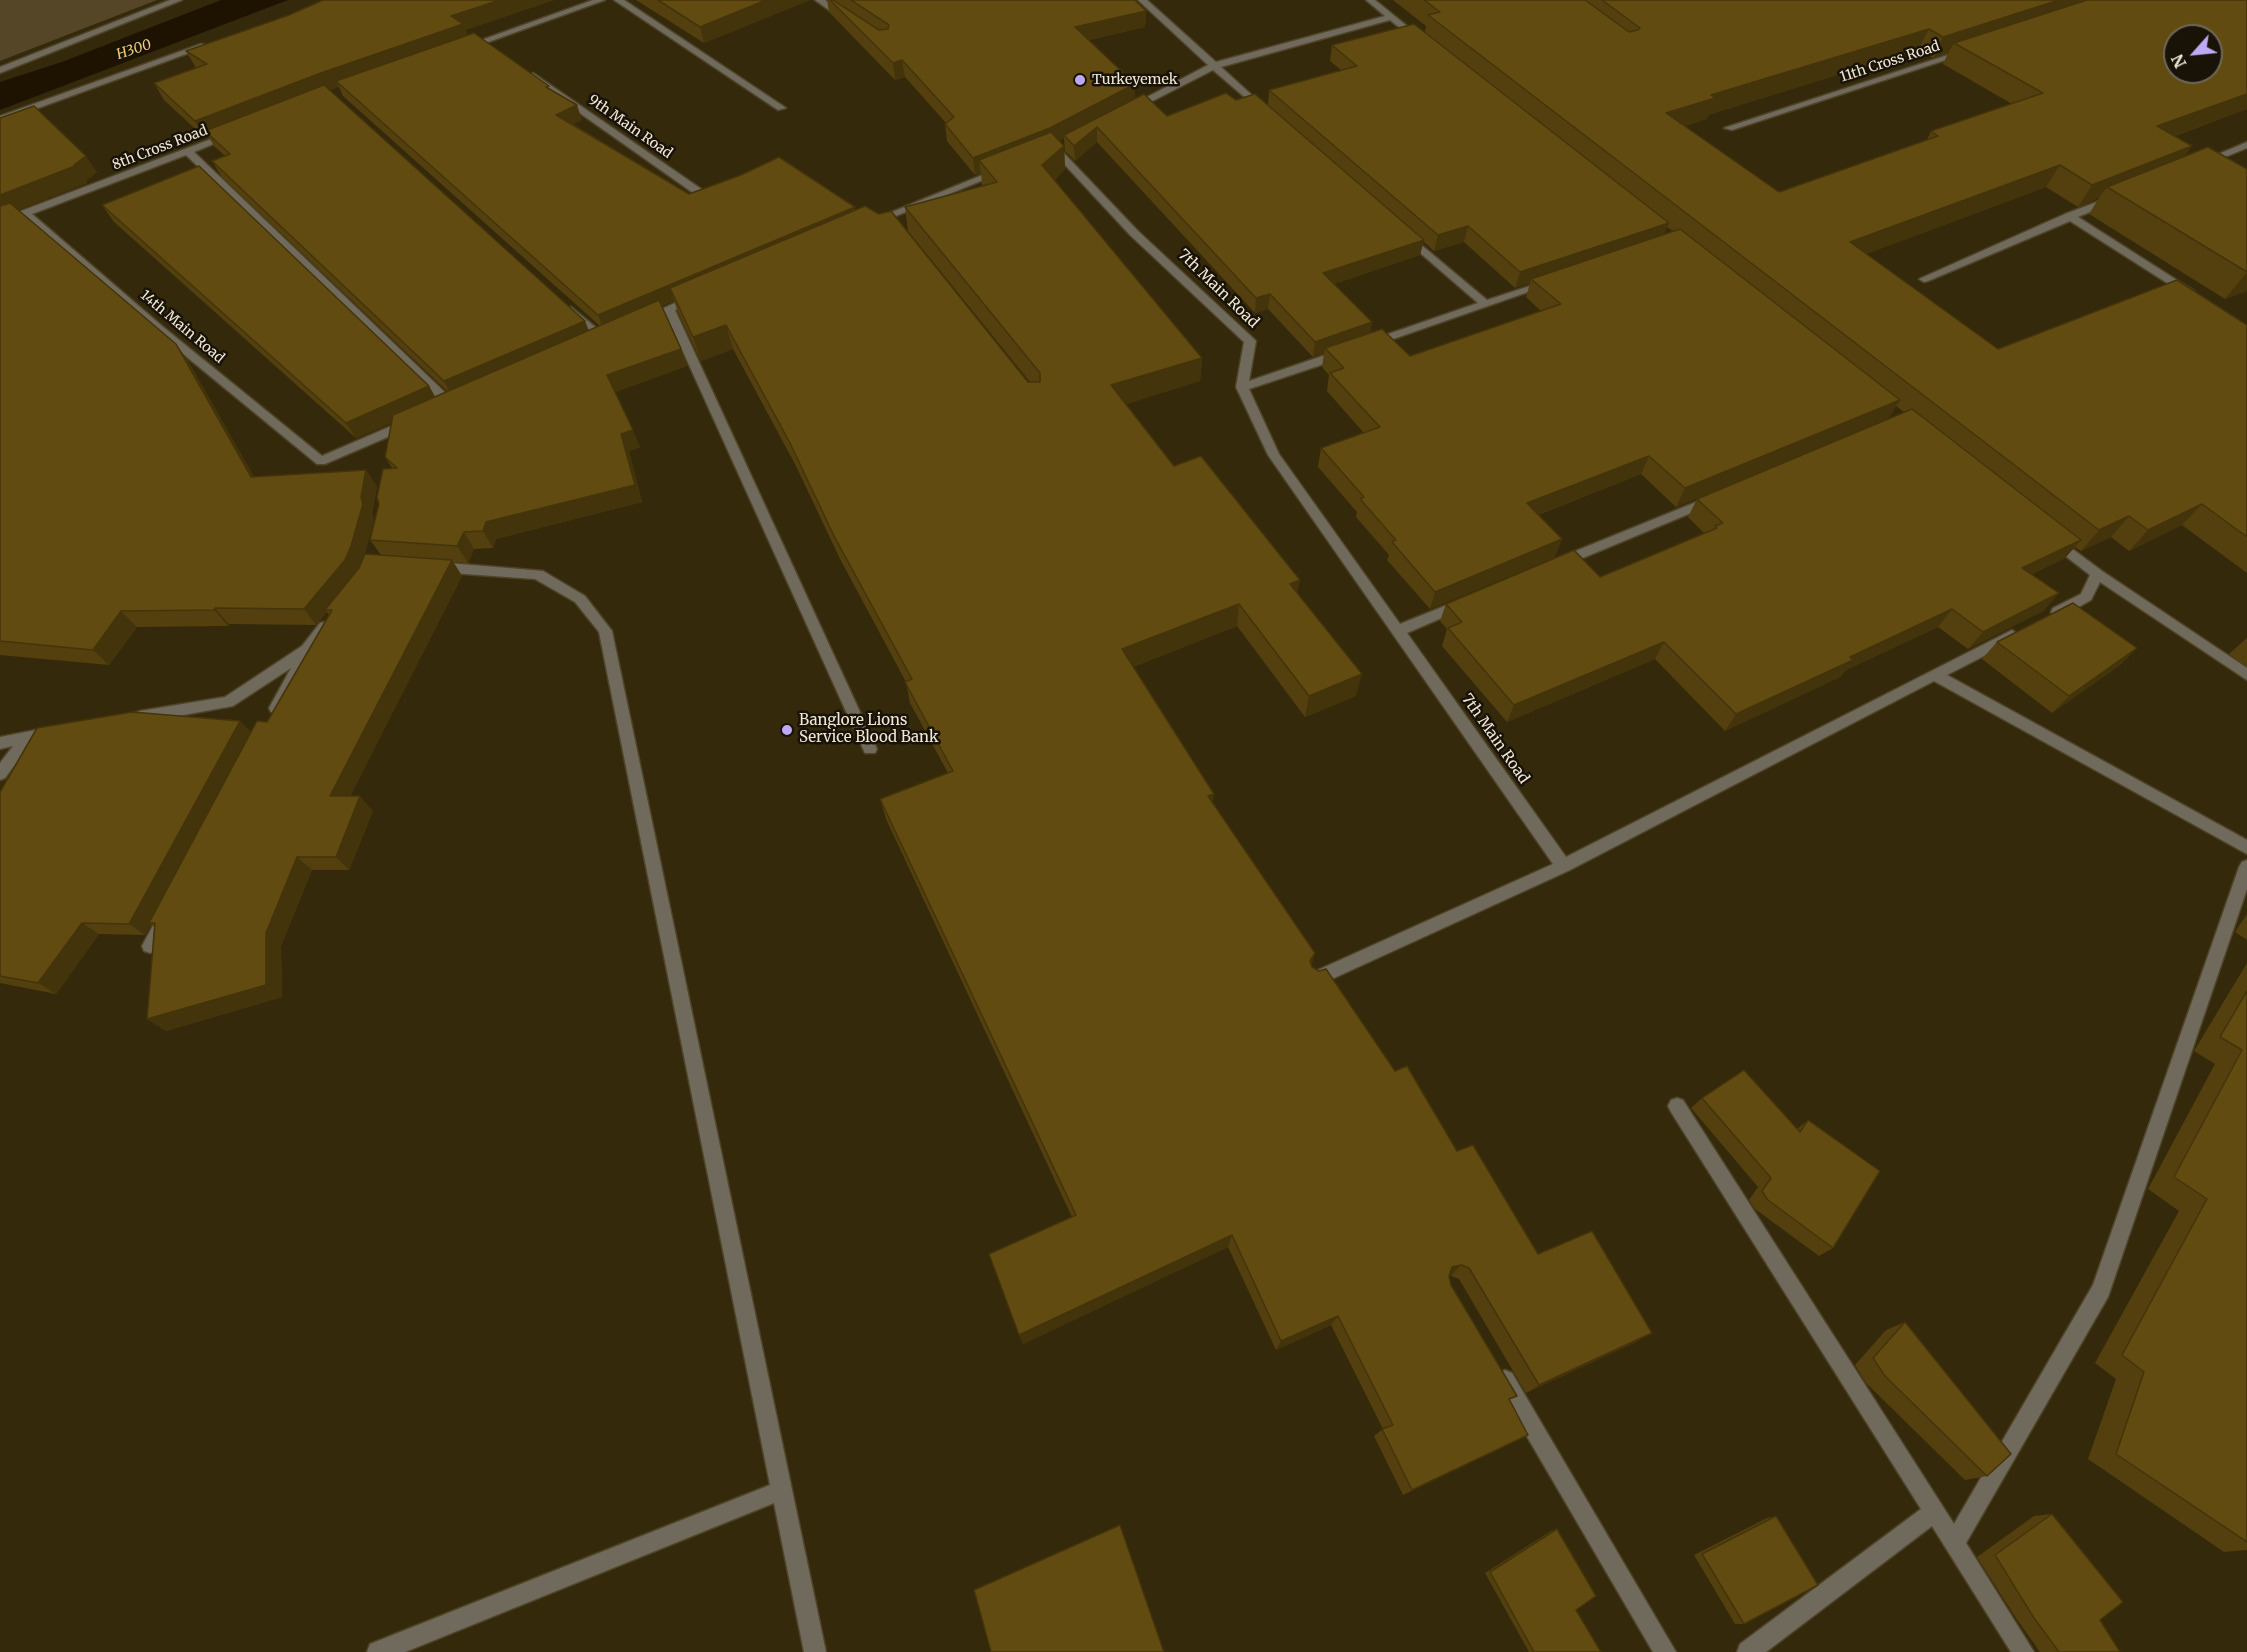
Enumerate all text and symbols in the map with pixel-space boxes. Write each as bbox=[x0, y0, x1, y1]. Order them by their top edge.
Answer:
north arrow bbox=[2163, 24, 2223, 84]
water label: H300 bbox=[115, 37, 153, 63]
street label: 11th Cross Road bbox=[1838, 38, 1942, 86]
text: N bbox=[2167, 51, 2191, 71]
place label: Turkeyemek bbox=[1092, 72, 1178, 88]
marker: Turkeyemek bbox=[1073, 73, 1087, 87]
street label: 9th Main Road bbox=[585, 92, 675, 162]
street label: 8th Cross Road bbox=[110, 122, 210, 174]
street label: 7th Main Road bbox=[1174, 246, 1262, 332]
street label: 14th Main Road bbox=[137, 287, 227, 367]
street label: 7th Main Road bbox=[1457, 691, 1533, 787]
place label: Banglore Lions Service Blood Bank bbox=[799, 712, 939, 747]
marker: Banglore Lions Service Blood Bank bbox=[780, 723, 794, 737]

